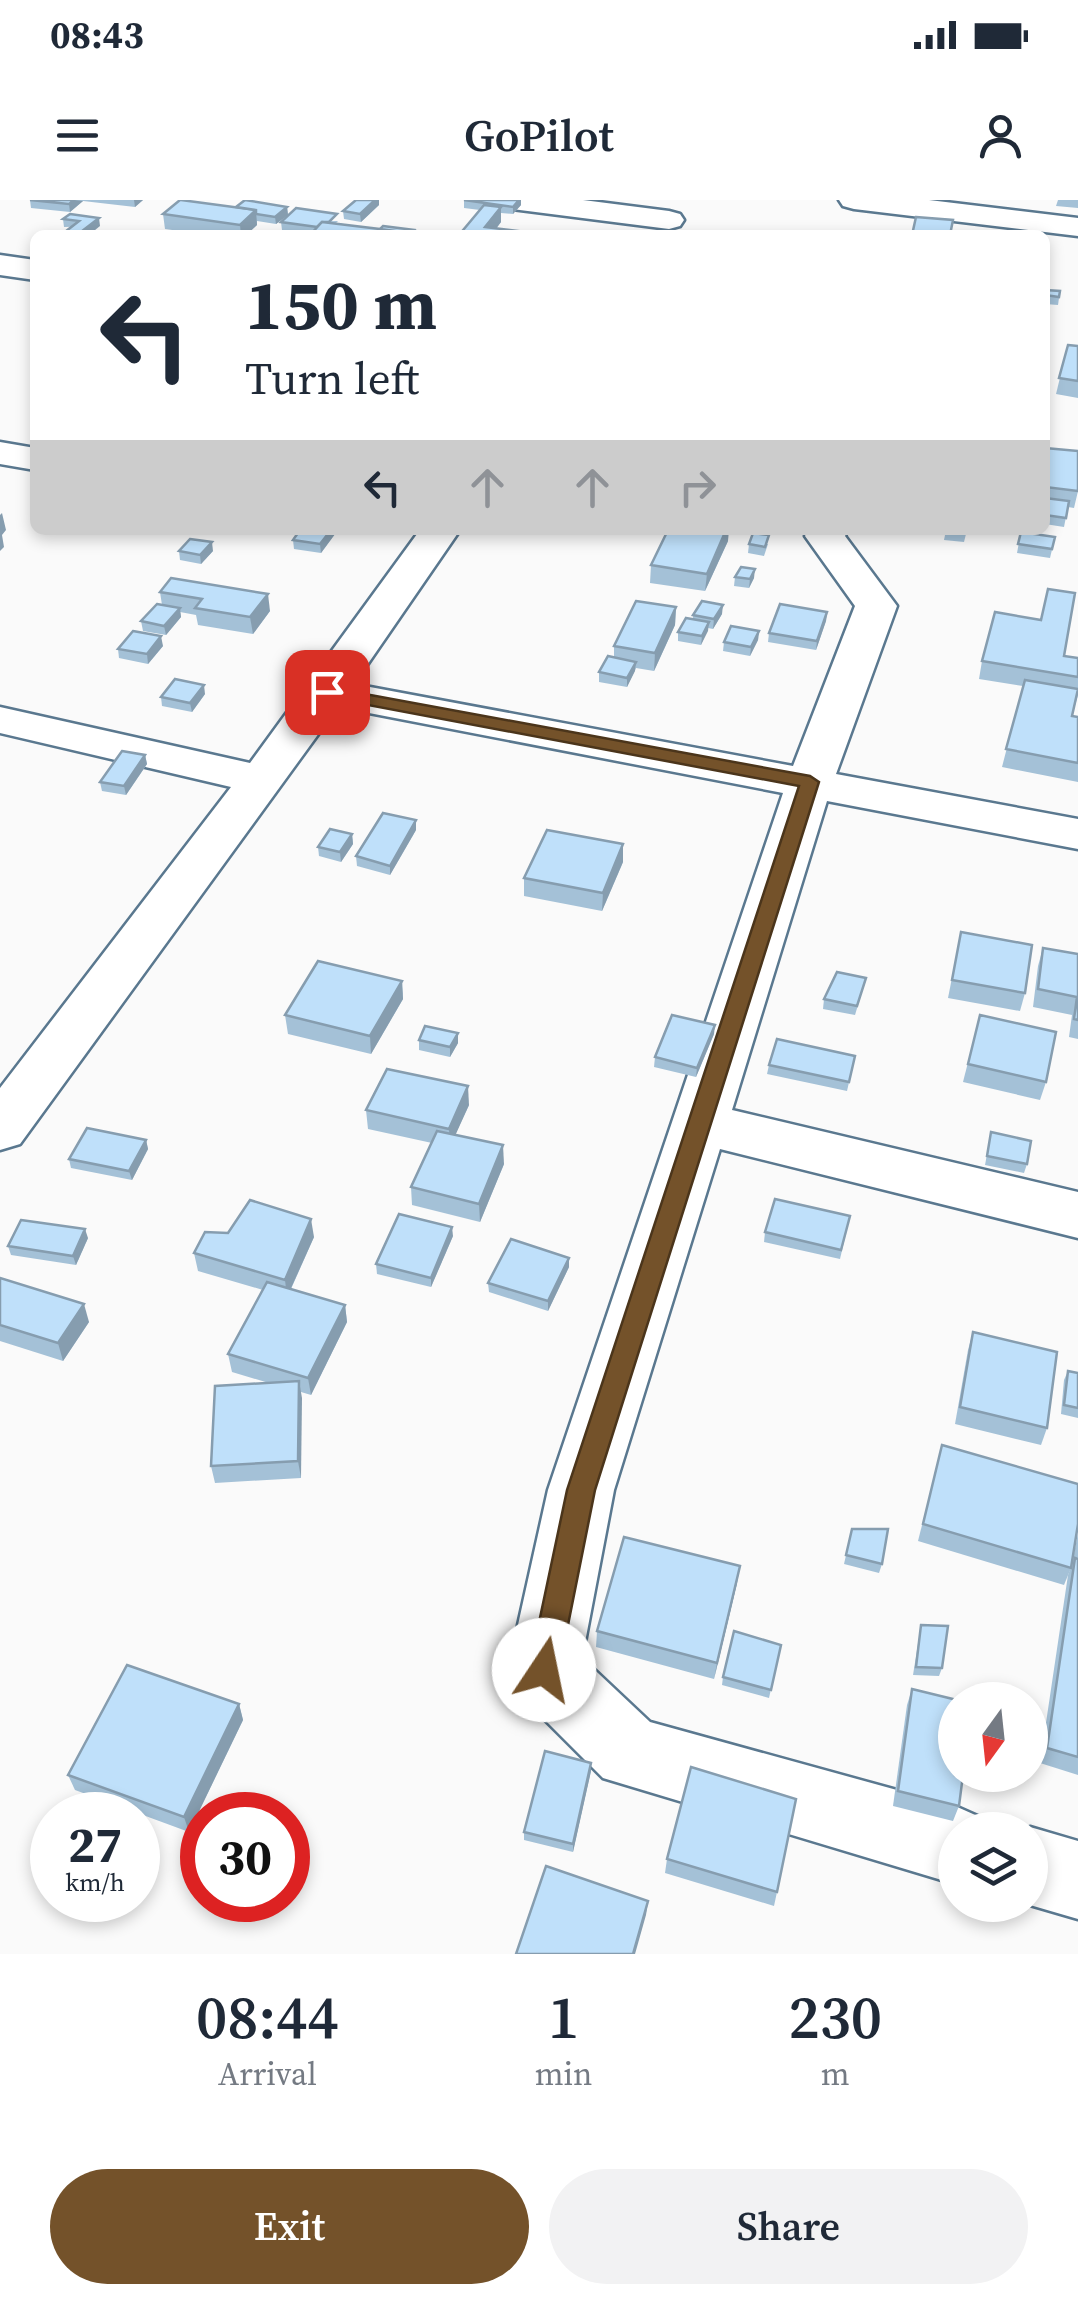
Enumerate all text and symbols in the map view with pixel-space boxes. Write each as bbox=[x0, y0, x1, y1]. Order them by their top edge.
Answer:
text: 08:43 bbox=[50, 9, 144, 61]
text: GoPilot bbox=[464, 104, 614, 166]
icon: menu bbox=[50, 108, 105, 163]
icon: person bbox=[973, 108, 1028, 163]
text: 150 m bbox=[245, 256, 437, 352]
icon: left bbox=[80, 270, 210, 400]
text: Turn left bbox=[245, 347, 419, 409]
icon: left bbox=[355, 460, 410, 515]
icon: ahead bbox=[460, 460, 515, 515]
icon: ahead bbox=[565, 460, 620, 515]
icon: right bbox=[670, 460, 725, 515]
pin bbox=[285, 650, 370, 735]
icon: arrive bbox=[300, 665, 355, 720]
position arrow bbox=[492, 1618, 596, 1722]
north arrow bbox=[938, 1682, 1048, 1792]
map controls bbox=[938, 1682, 1048, 1922]
speed limit sign: 30 bbox=[180, 1792, 310, 1922]
text: 27 bbox=[68, 1810, 122, 1879]
button: layers bbox=[938, 1812, 1048, 1922]
text: km/h bbox=[65, 1865, 125, 1899]
text: 08:44 bbox=[196, 1976, 339, 2058]
text: 1 bbox=[548, 1976, 579, 2058]
text: 230 bbox=[788, 1976, 882, 2058]
text: Arrival bbox=[218, 2052, 317, 2096]
text: min bbox=[535, 2052, 592, 2096]
text: m bbox=[821, 2052, 850, 2096]
button: Exit bbox=[50, 2169, 529, 2284]
button: Share bbox=[549, 2169, 1028, 2284]

